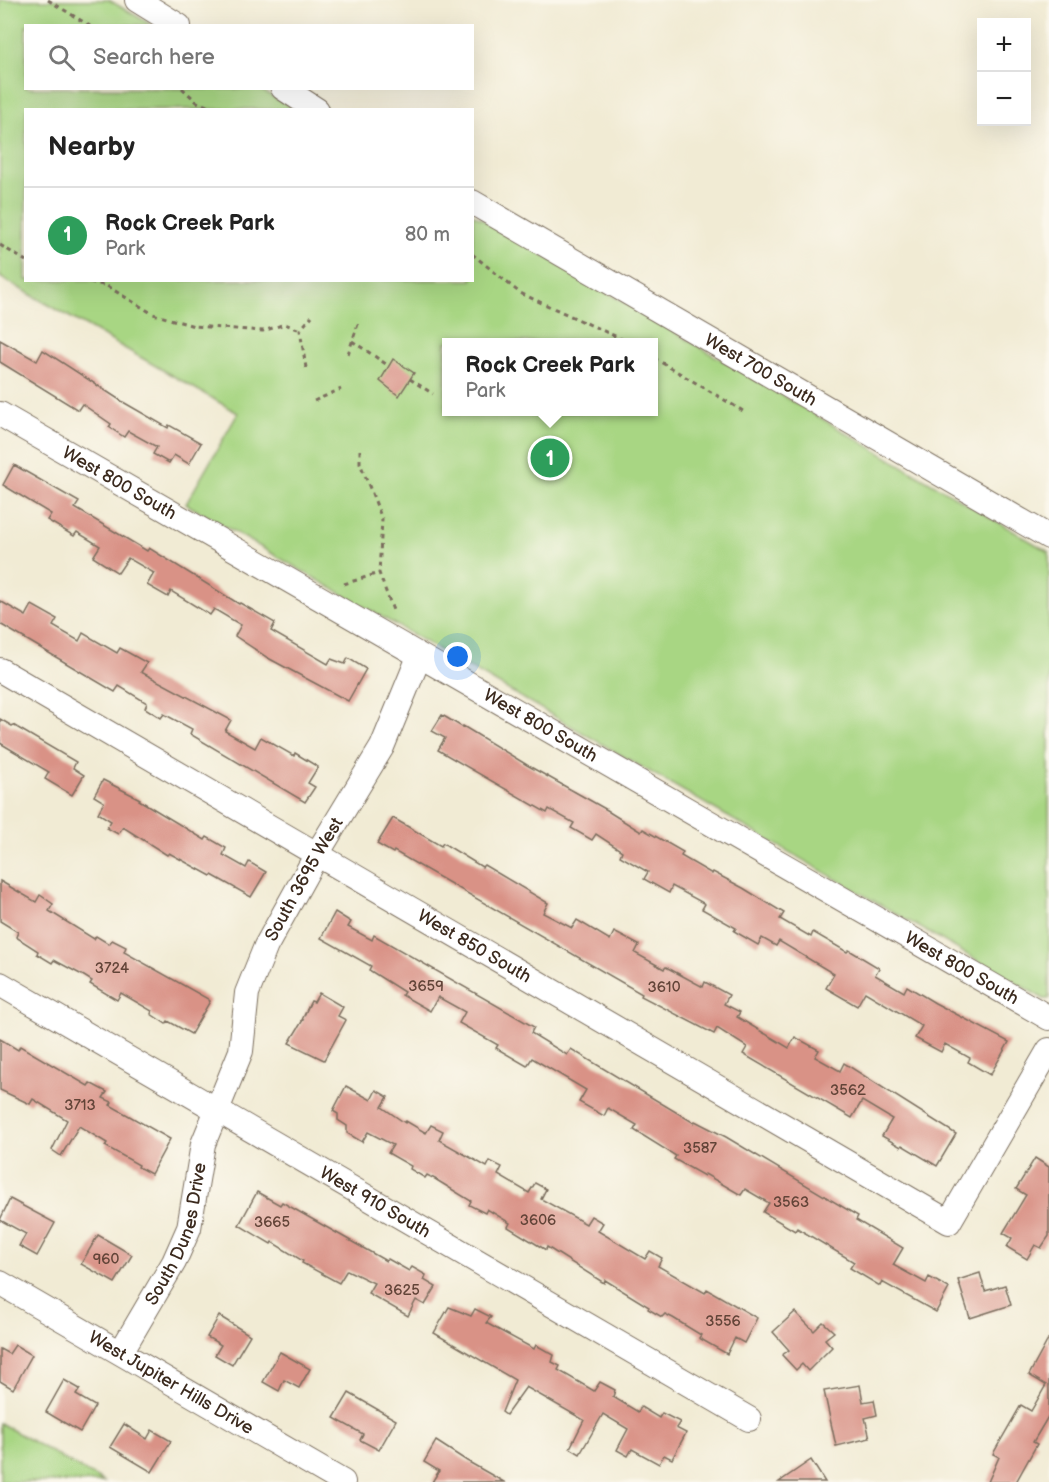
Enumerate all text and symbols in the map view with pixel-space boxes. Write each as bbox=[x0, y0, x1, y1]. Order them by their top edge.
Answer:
map controls bbox=[977, 18, 1031, 126]
button: + bbox=[977, 18, 1031, 72]
search box bbox=[24, 24, 474, 90]
icon: search bbox=[45, 41, 78, 74]
text: Search here bbox=[93, 44, 215, 71]
button: − bbox=[977, 72, 1031, 126]
text: Nearby bbox=[48, 132, 135, 163]
text: Rock Creek Park bbox=[105, 210, 274, 237]
text: 1 bbox=[63, 223, 72, 247]
text: 80 m bbox=[405, 223, 450, 247]
text: Park bbox=[105, 237, 145, 261]
street label: West 700 South bbox=[701, 329, 821, 410]
popup bbox=[442, 338, 658, 416]
text: Rock Creek Park bbox=[465, 352, 635, 379]
text: Park bbox=[465, 379, 505, 403]
pin: 1 bbox=[530, 436, 570, 480]
street label: West 800 South bbox=[59, 442, 180, 524]
your location bbox=[443, 642, 472, 671]
street label: West 800 South bbox=[480, 684, 602, 766]
street label: South 3695 West bbox=[260, 813, 347, 945]
street label: West 850 South bbox=[414, 905, 535, 987]
street label: West 800 South bbox=[901, 927, 1023, 1009]
house number: 3724 bbox=[95, 959, 129, 978]
house number: 3659 bbox=[408, 977, 444, 996]
house number: 3610 bbox=[647, 978, 681, 997]
house number: 3562 bbox=[830, 1081, 866, 1100]
house number: 3713 bbox=[64, 1096, 96, 1115]
house number: 3587 bbox=[683, 1139, 718, 1158]
street label: South Dunes Drive bbox=[140, 1161, 210, 1309]
street label: West 910 South bbox=[316, 1162, 434, 1242]
house number: 3563 bbox=[773, 1193, 809, 1212]
house number: 3606 bbox=[520, 1211, 556, 1230]
house number: 3665 bbox=[254, 1213, 290, 1232]
house number: 960 bbox=[93, 1250, 120, 1269]
house number: 3625 bbox=[384, 1281, 420, 1300]
house number: 3556 bbox=[705, 1312, 741, 1331]
street label: West Jupiter Hills Drive bbox=[85, 1326, 258, 1439]

